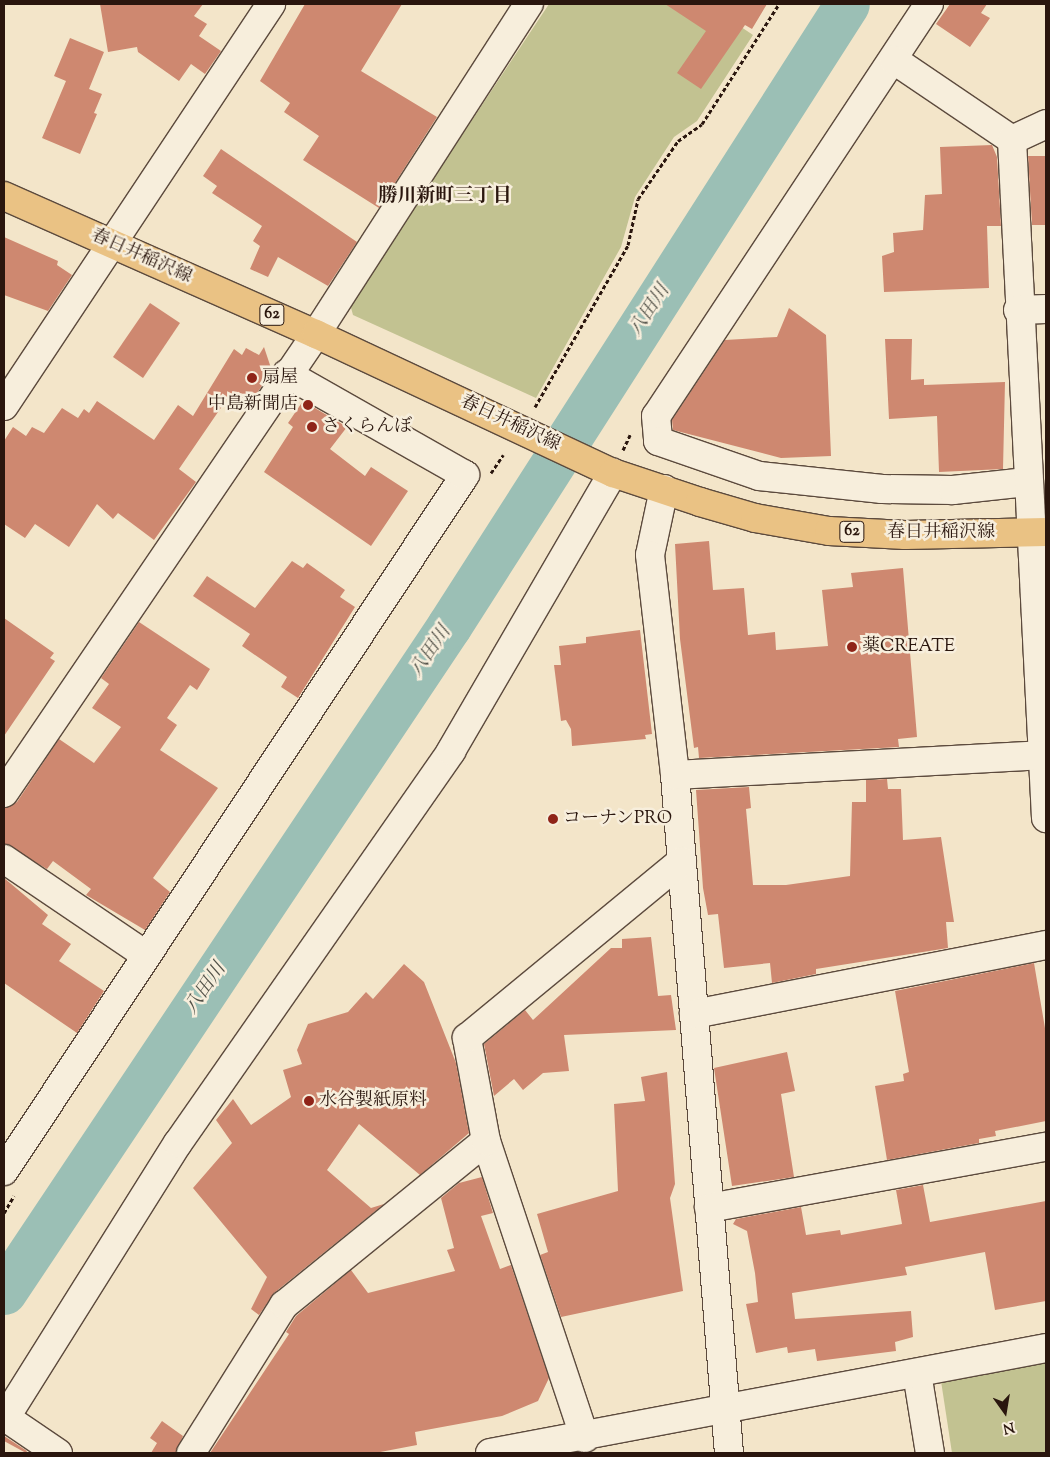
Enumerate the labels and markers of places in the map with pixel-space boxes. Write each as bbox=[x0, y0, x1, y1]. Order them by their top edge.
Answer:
place label: 扇屋 bbox=[262, 367, 298, 389]
marker: 扇屋 bbox=[246, 372, 258, 384]
place label: 中島新聞店 bbox=[208, 394, 298, 416]
marker: 中島新聞店 bbox=[302, 399, 314, 411]
place label: さくらんぼ bbox=[322, 416, 412, 438]
marker: さくらんぼ bbox=[306, 421, 318, 433]
place label: 薬CREATE bbox=[862, 636, 955, 658]
marker: 薬CREATE bbox=[846, 641, 858, 653]
place label: コーナンPRO bbox=[563, 808, 673, 830]
marker: コーナンPRO bbox=[547, 813, 559, 825]
place label: 水谷製紙原料 bbox=[319, 1090, 427, 1112]
marker: 水谷製紙原料 bbox=[303, 1095, 315, 1107]

